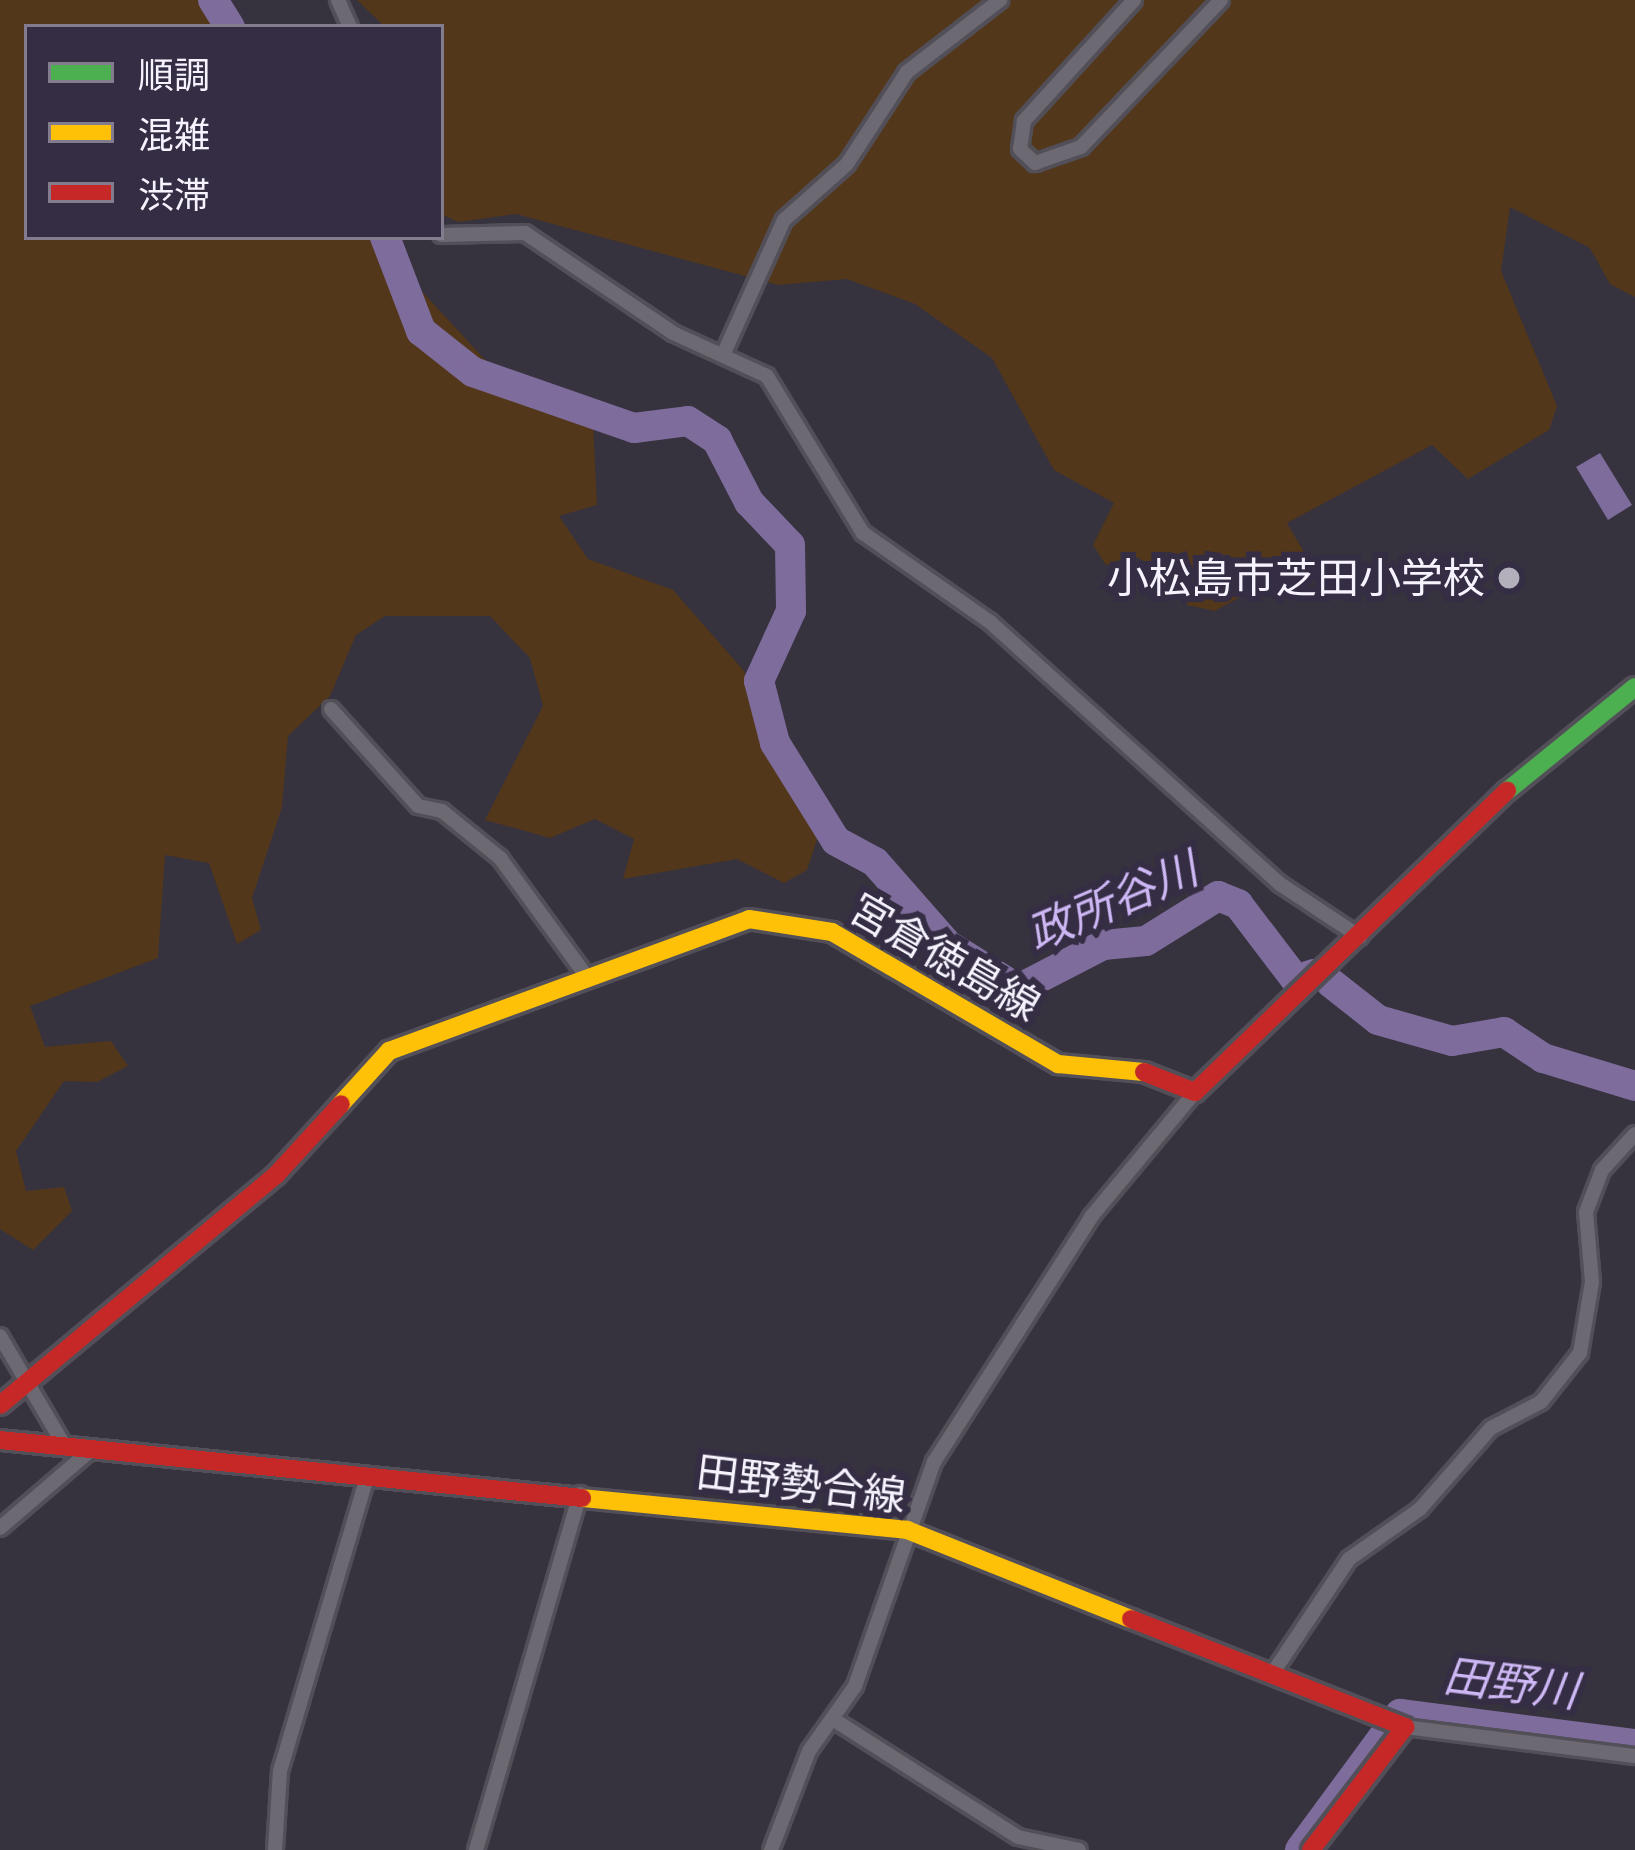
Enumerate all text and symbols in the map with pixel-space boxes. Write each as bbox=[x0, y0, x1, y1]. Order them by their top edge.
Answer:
legend bbox=[24, 24, 444, 240]
text: 順調 bbox=[138, 51, 210, 98]
text: 混雑 bbox=[138, 111, 210, 158]
text: 渋滞 bbox=[138, 171, 210, 218]
place label: 小松島市芝田小学校 bbox=[1107, 553, 1485, 603]
marker: 小松島市芝田小学校 bbox=[1496, 565, 1522, 591]
water label: 政所谷川 bbox=[1019, 841, 1205, 961]
street label: 宮倉徳島線 bbox=[841, 883, 1049, 1031]
street label: 田野勢合線 bbox=[694, 1446, 908, 1522]
water label: 田野川 bbox=[1441, 1648, 1581, 1718]

